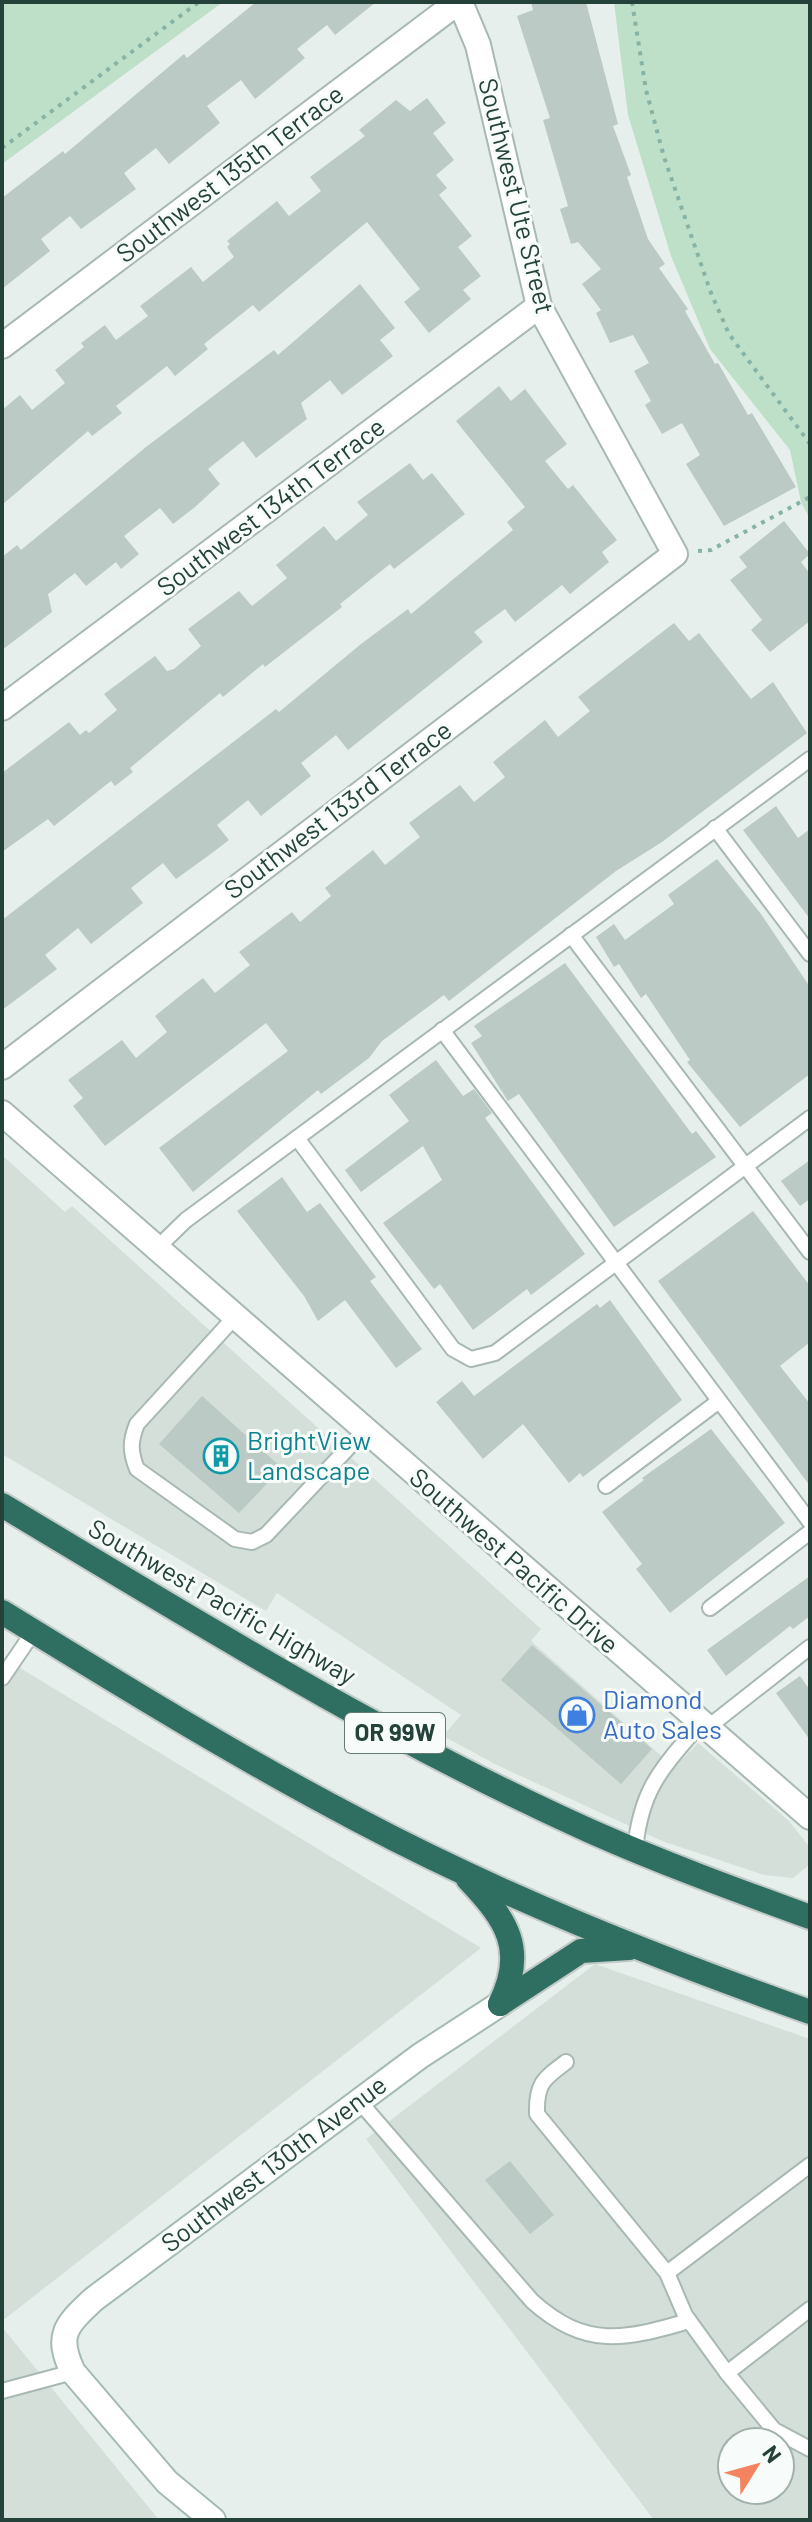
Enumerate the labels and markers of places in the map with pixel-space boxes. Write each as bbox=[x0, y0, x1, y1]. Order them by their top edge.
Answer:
place label: BrightView Landscape bbox=[247, 1424, 371, 1485]
building icon: BrightView Landscape bbox=[202, 1437, 240, 1475]
place label: Diamond Auto Sales bbox=[603, 1683, 722, 1744]
shop icon: Diamond Auto Sales bbox=[558, 1696, 596, 1734]

